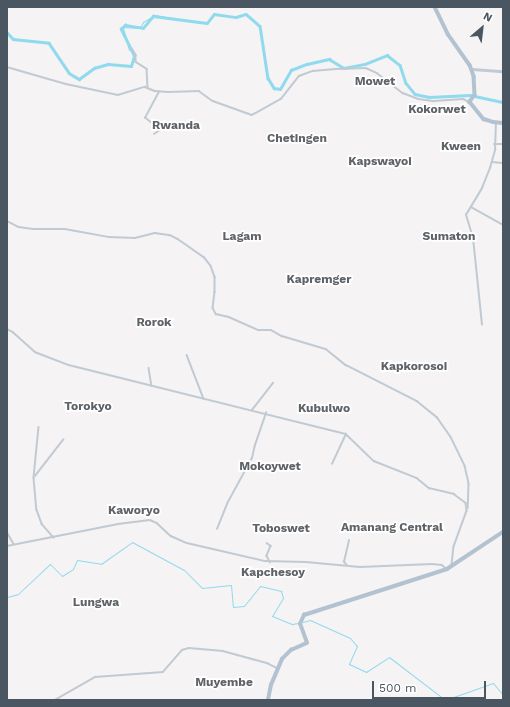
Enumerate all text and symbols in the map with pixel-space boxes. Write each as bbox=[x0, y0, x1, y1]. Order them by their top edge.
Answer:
north arrow bbox=[462, 8, 502, 48]
text: N bbox=[481, 9, 495, 25]
district label: Mowet bbox=[355, 75, 395, 89]
district label: Kokorwet bbox=[408, 103, 466, 117]
district label: Rwanda bbox=[152, 119, 200, 133]
district label: Chetingen bbox=[267, 132, 327, 146]
district label: Kween bbox=[441, 140, 481, 154]
district label: Kapswayoi bbox=[348, 155, 412, 169]
district label: Lagam bbox=[222, 230, 262, 244]
district label: Sumaton bbox=[422, 230, 476, 244]
district label: Kapremger bbox=[287, 273, 351, 287]
district label: Rorok bbox=[136, 316, 172, 330]
district label: Kapkorosoi bbox=[381, 360, 447, 374]
district label: Torokyo bbox=[64, 400, 112, 414]
district label: Kubulwo bbox=[298, 402, 350, 416]
district label: Mokoywet bbox=[239, 460, 301, 474]
district label: Kaworyo bbox=[108, 504, 160, 518]
district label: Amanang Central bbox=[341, 521, 443, 535]
district label: Toboswet bbox=[252, 522, 310, 536]
district label: Kapchesoy bbox=[241, 566, 305, 580]
district label: Lungwa bbox=[73, 596, 119, 610]
scale bar bbox=[374, 673, 488, 699]
district label: Muyembe bbox=[195, 676, 253, 690]
text: 500 m bbox=[379, 681, 416, 695]

